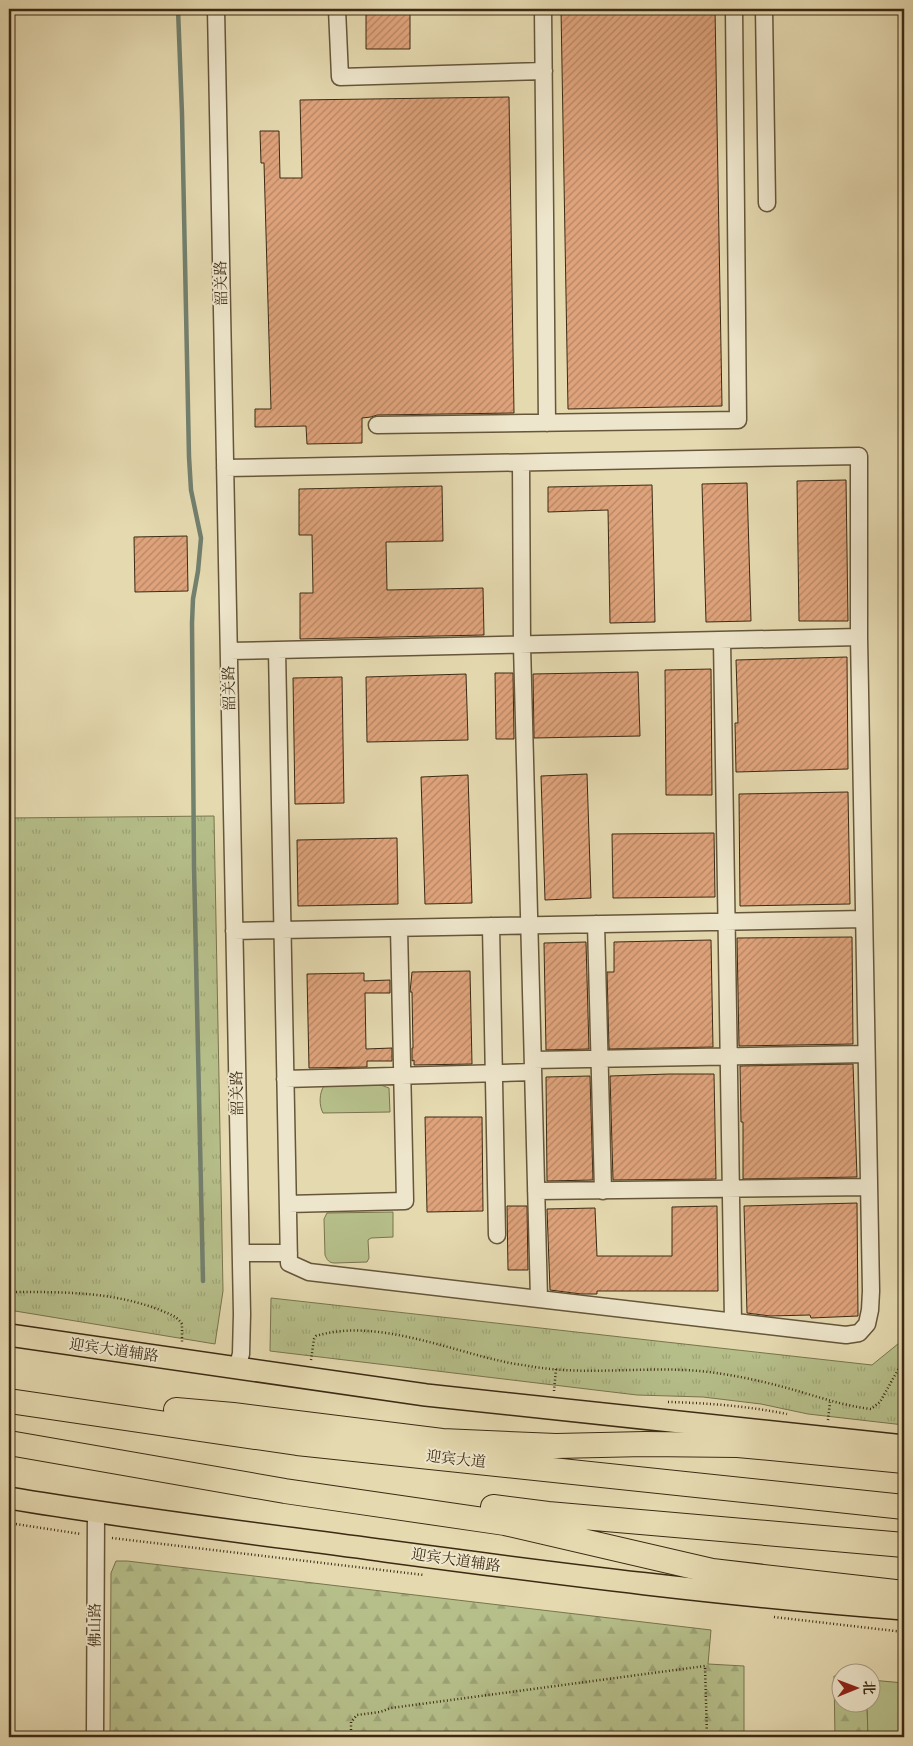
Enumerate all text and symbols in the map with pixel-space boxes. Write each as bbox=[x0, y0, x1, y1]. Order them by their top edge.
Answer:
street label: 韶关路 bbox=[211, 260, 231, 306]
street label: 韶关路 bbox=[219, 665, 239, 711]
street label: 韶关路 bbox=[227, 1070, 247, 1116]
street label: 迎宾大道辅路 bbox=[68, 1334, 160, 1366]
street label: 迎宾大道 bbox=[425, 1446, 487, 1472]
street label: 迎宾大道辅路 bbox=[410, 1544, 502, 1576]
street label: 佛山路 bbox=[85, 1602, 105, 1648]
north arrow bbox=[830, 1664, 880, 1714]
text: 北 bbox=[859, 1681, 878, 1695]

